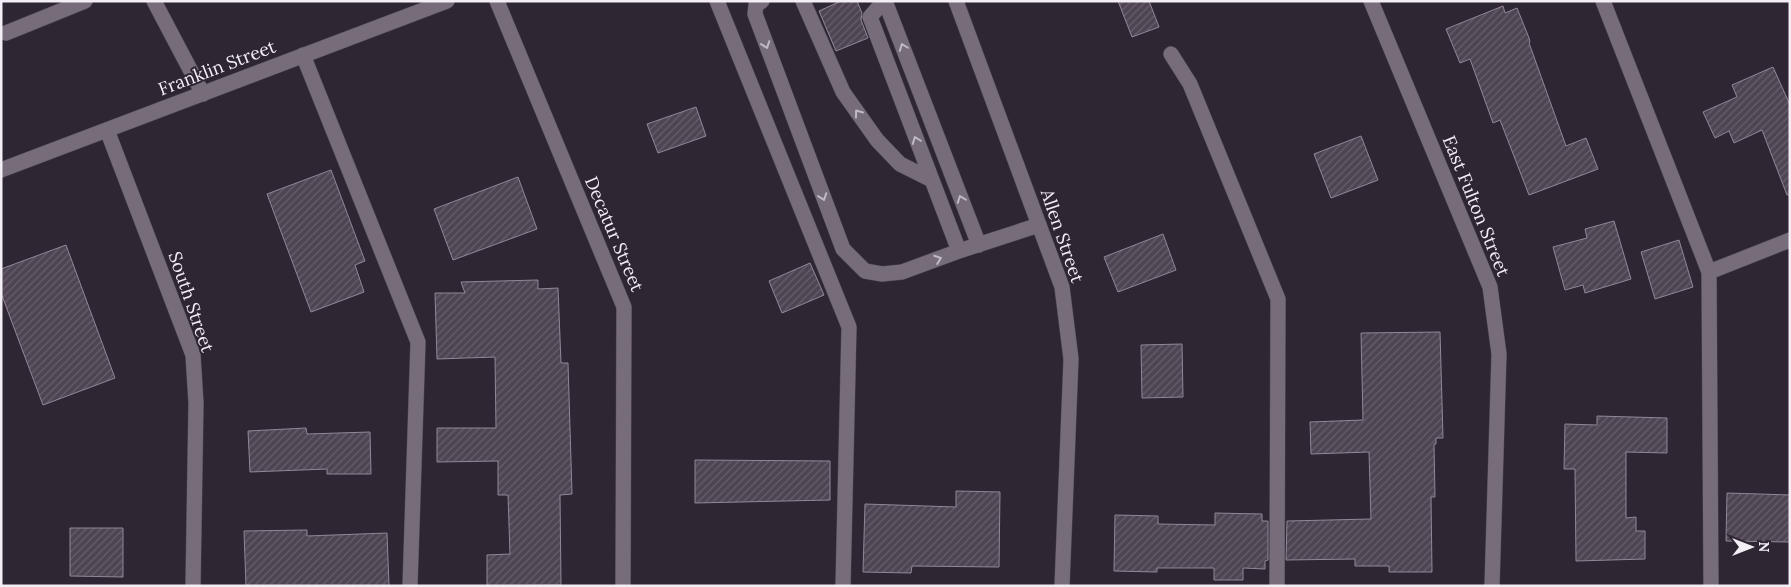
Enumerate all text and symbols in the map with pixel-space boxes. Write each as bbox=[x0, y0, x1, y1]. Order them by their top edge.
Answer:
street label: Franklin Street bbox=[155, 35, 279, 100]
one-way arrow bbox=[760, 40, 770, 48]
one-way arrow bbox=[899, 44, 909, 52]
one-way arrow bbox=[855, 109, 864, 119]
street label: East Fulton Street bbox=[1438, 132, 1515, 280]
one-way arrow bbox=[912, 136, 923, 145]
street label: Decatur Street bbox=[580, 173, 649, 295]
street label: Allen Street bbox=[1035, 185, 1089, 286]
one-way arrow bbox=[817, 192, 827, 201]
one-way arrow bbox=[957, 195, 968, 204]
street label: South Street bbox=[164, 248, 219, 355]
one-way arrow bbox=[933, 255, 942, 265]
north arrow bbox=[1726, 522, 1776, 572]
text: N bbox=[1755, 542, 1773, 553]

